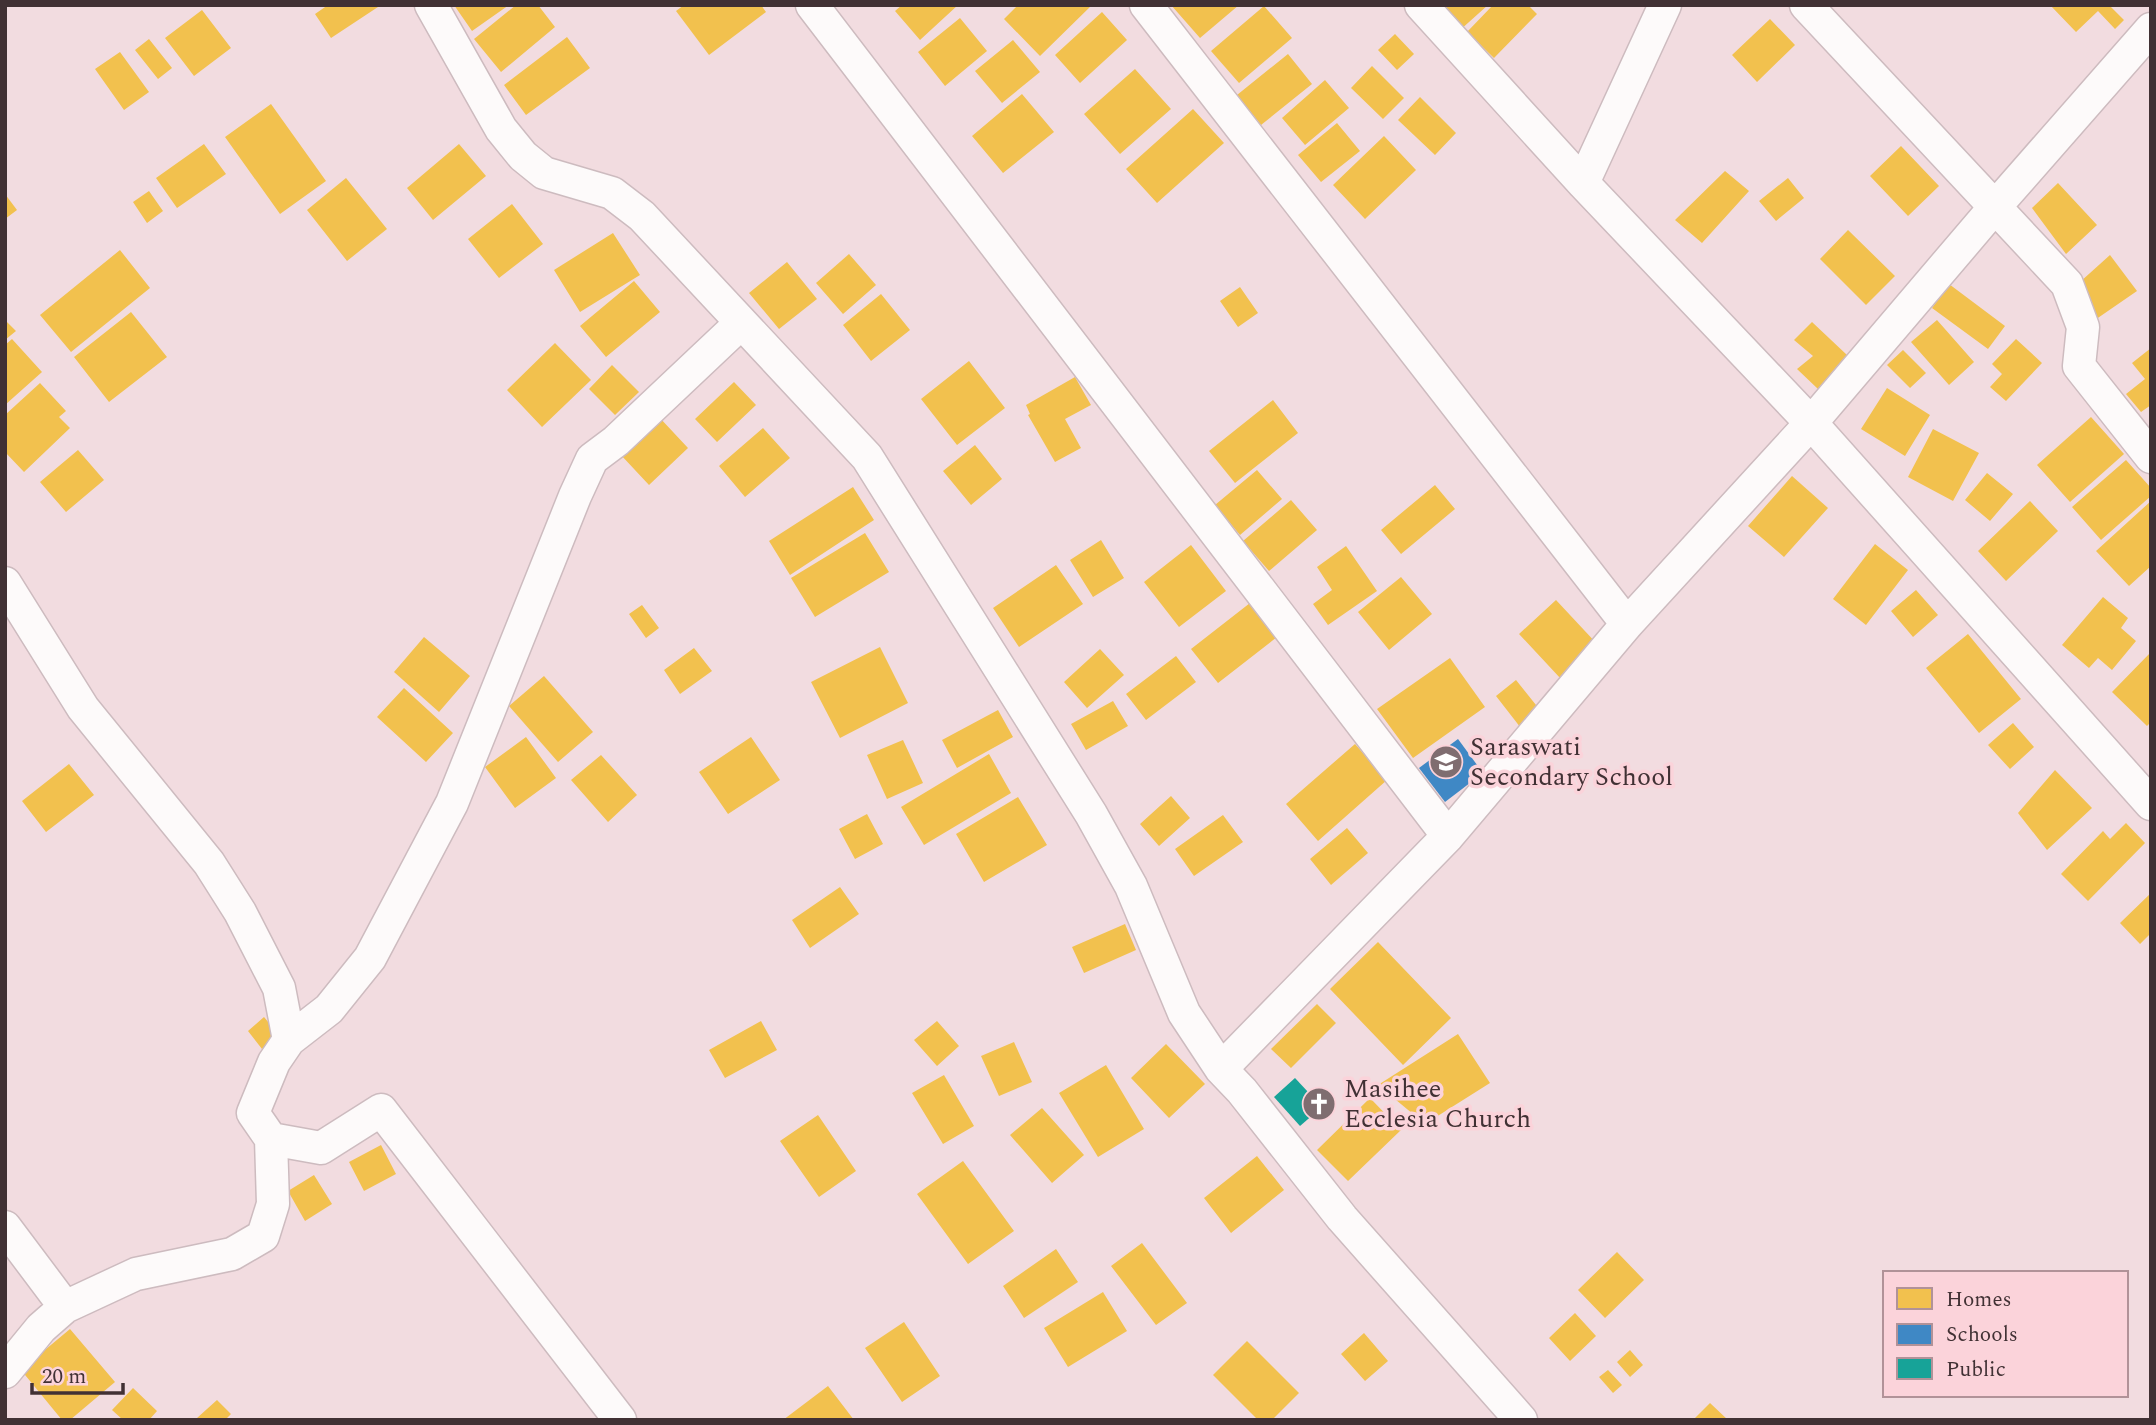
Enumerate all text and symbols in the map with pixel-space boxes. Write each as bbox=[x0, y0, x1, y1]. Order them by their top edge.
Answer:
place label: Saraswati Secondary School bbox=[1470, 727, 1673, 797]
school or university icon: Saraswati Secondary School bbox=[1427, 743, 1465, 781]
place label: Masihee Ecclesia Church bbox=[1344, 1069, 1531, 1139]
church icon: Masihee Ecclesia Church bbox=[1300, 1085, 1338, 1123]
legend bbox=[1883, 1271, 2128, 1397]
text: Homes bbox=[1946, 1284, 2012, 1316]
text: Schools bbox=[1946, 1319, 2018, 1351]
scale bar bbox=[32, 1352, 122, 1396]
text: Public bbox=[1946, 1354, 2006, 1386]
text: 20 m bbox=[42, 1361, 86, 1393]

